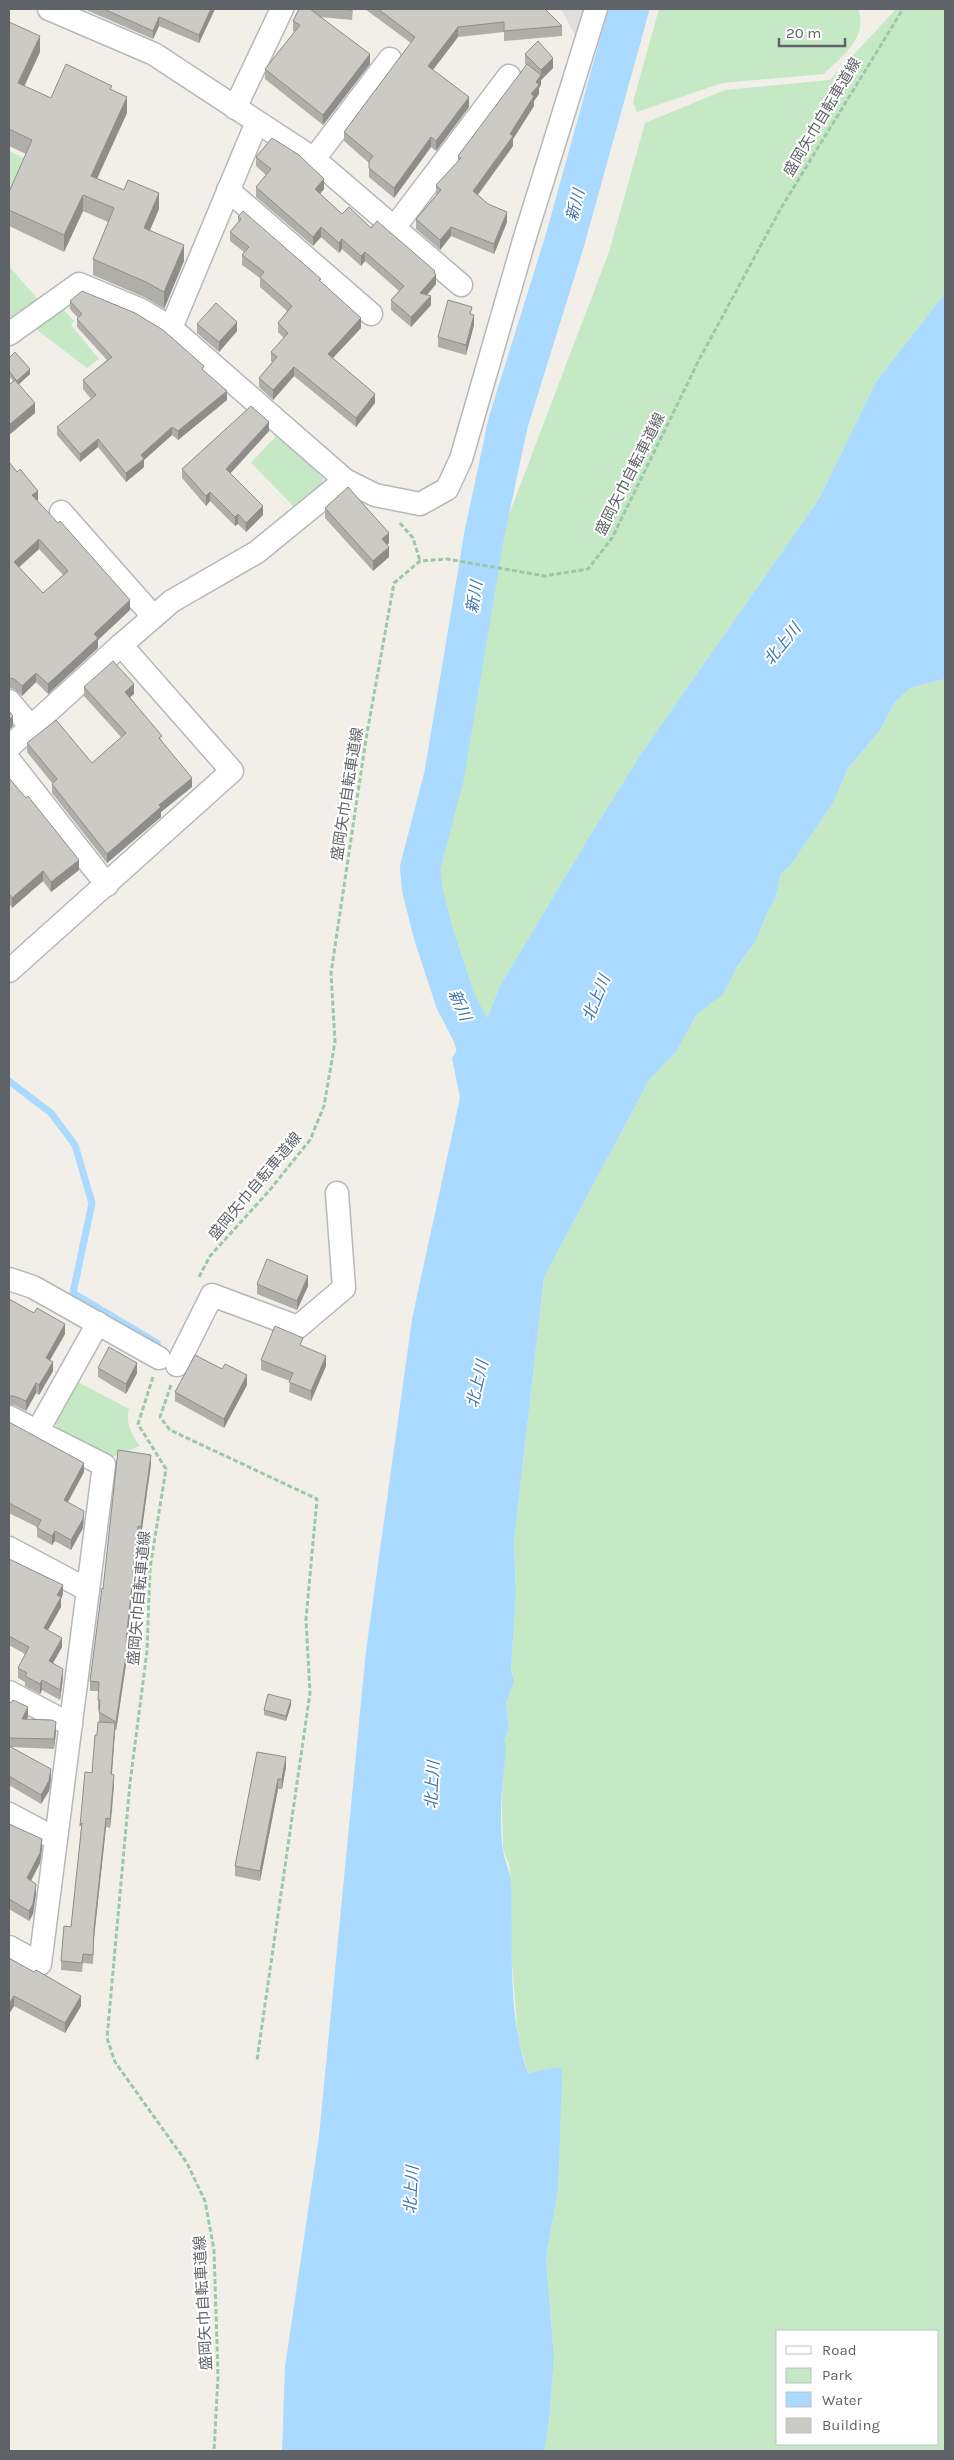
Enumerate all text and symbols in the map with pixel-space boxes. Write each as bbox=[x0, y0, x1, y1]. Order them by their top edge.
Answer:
scale bar bbox=[779, 15, 845, 47]
text: 20 m bbox=[786, 24, 821, 42]
street label: 盛岡矢巾自転車道線 bbox=[780, 54, 864, 180]
water label: 新川 bbox=[562, 185, 589, 223]
street label: 盛岡矢巾自転車道線 bbox=[591, 410, 669, 538]
water label: 新川 bbox=[462, 578, 486, 614]
water label: 北上川 bbox=[760, 618, 806, 669]
street label: 盛岡矢巾自転車道線 bbox=[328, 726, 366, 862]
water label: 北上川 bbox=[578, 970, 615, 1024]
water label: 新川 bbox=[445, 987, 476, 1025]
street label: 盛岡矢巾自転車道線 bbox=[205, 1129, 305, 1243]
water label: 北上川 bbox=[462, 1357, 492, 1410]
street label: 盛岡矢巾自転車道線 bbox=[124, 1530, 154, 1666]
water label: 北上川 bbox=[421, 1759, 443, 1809]
water label: 北上川 bbox=[400, 2164, 422, 2214]
street label: 盛岡矢巾自転車道線 bbox=[190, 2235, 216, 2371]
legend bbox=[776, 2330, 939, 2445]
text: Road bbox=[822, 2341, 857, 2359]
text: Park bbox=[822, 2366, 852, 2384]
text: Water bbox=[822, 2391, 863, 2409]
text: Building bbox=[822, 2416, 880, 2434]

